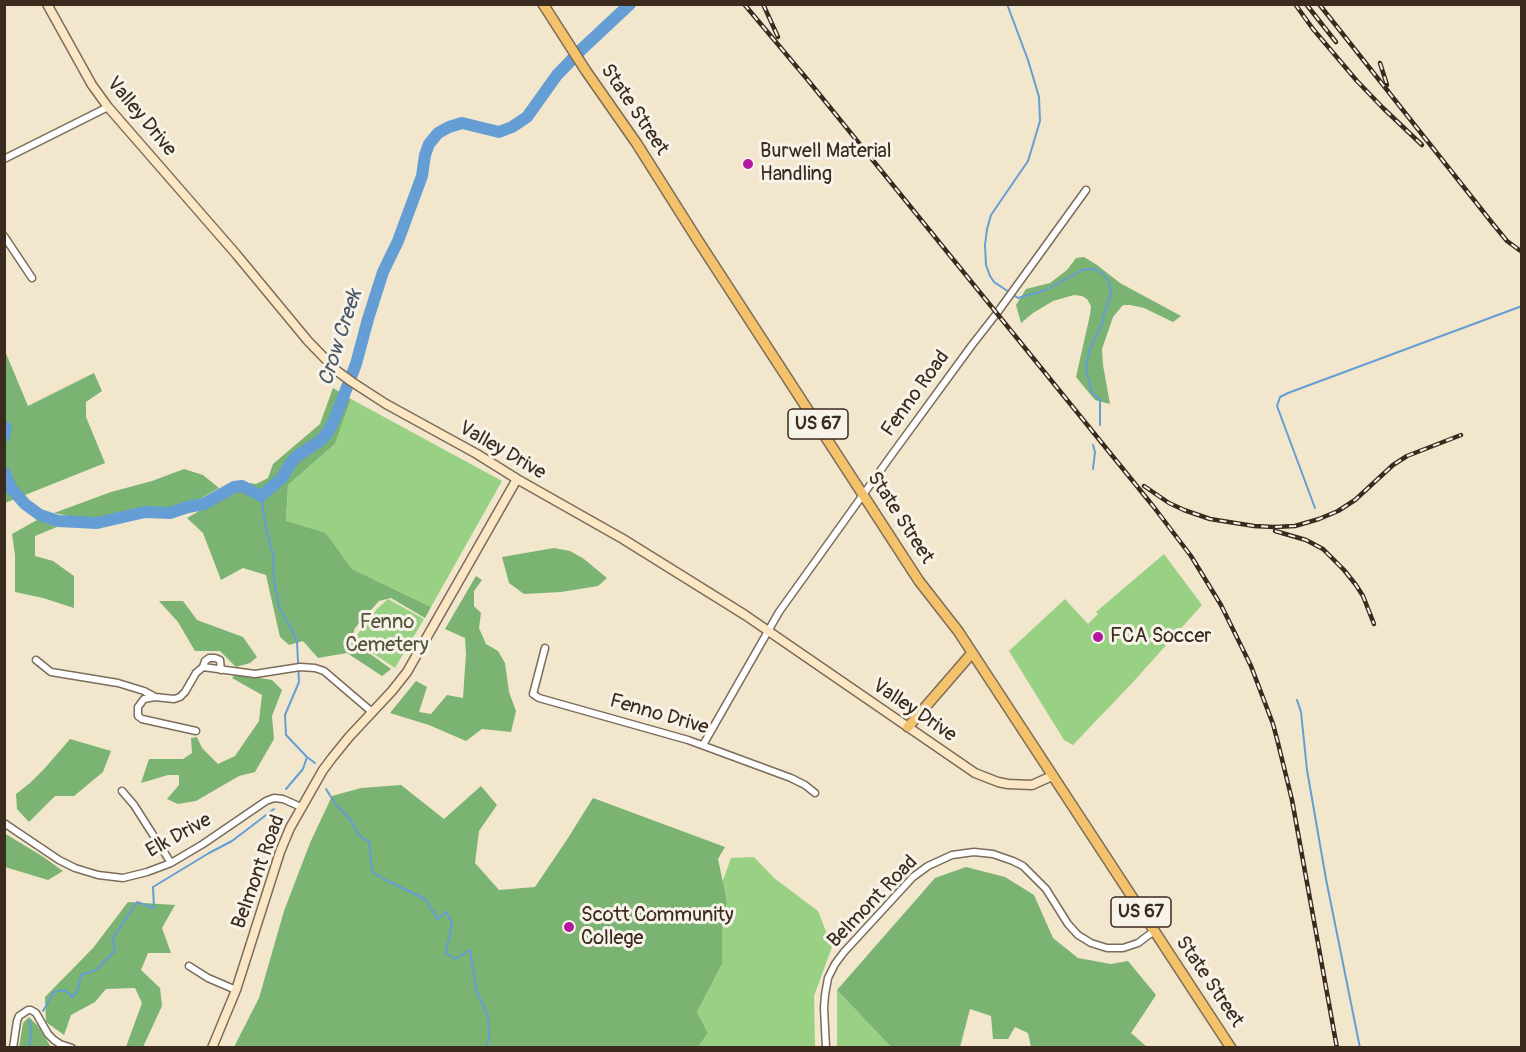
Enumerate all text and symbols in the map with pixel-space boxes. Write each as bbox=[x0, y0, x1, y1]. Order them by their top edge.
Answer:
street label: State Street bbox=[595, 60, 673, 160]
street label: Valley Drive bbox=[101, 72, 181, 162]
place label: Burwell Material Handling bbox=[760, 140, 892, 187]
marker: Burwell Material Handling bbox=[741, 157, 755, 171]
water label: Crow Creek bbox=[314, 287, 368, 389]
street label: Fenno Road bbox=[877, 346, 955, 442]
road number: US 67 bbox=[788, 409, 848, 439]
street label: Valley Drive bbox=[454, 417, 550, 485]
street label: State Street bbox=[861, 467, 939, 569]
park label: Fenno Cemetery bbox=[345, 611, 429, 658]
place label: FCA Soccer bbox=[1110, 625, 1211, 649]
marker: FCA Soccer bbox=[1091, 630, 1105, 644]
street label: Valley Drive bbox=[867, 674, 961, 748]
street label: Fenno Drive bbox=[607, 689, 711, 741]
street label: Elk Drive bbox=[142, 808, 216, 864]
street label: Belmont Road bbox=[227, 812, 291, 932]
street label: Belmont Road bbox=[823, 851, 923, 953]
road number: US 67 bbox=[1111, 897, 1171, 927]
place label: Scott Community College bbox=[581, 904, 734, 951]
marker: Scott Community College bbox=[562, 920, 576, 934]
street label: State Street bbox=[1170, 932, 1248, 1032]

